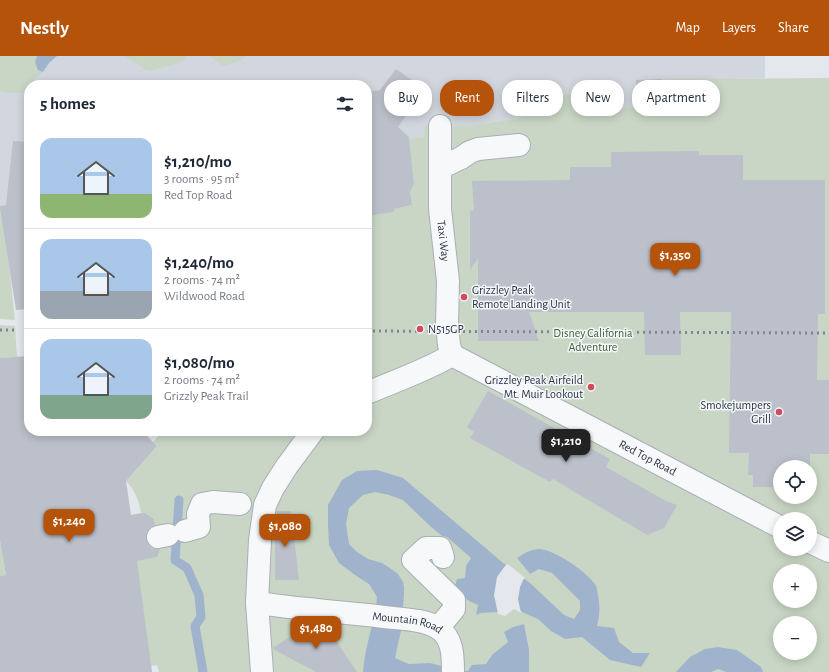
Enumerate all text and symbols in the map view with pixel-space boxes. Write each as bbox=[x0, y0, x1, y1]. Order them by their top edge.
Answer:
text: Nestly bbox=[20, 19, 69, 38]
text: Map bbox=[675, 21, 700, 35]
text: Layers bbox=[722, 21, 756, 35]
text: Share bbox=[778, 21, 809, 35]
chip: Buy bbox=[384, 80, 432, 116]
chip: Rent bbox=[440, 80, 494, 116]
chip: Filters bbox=[502, 80, 563, 116]
chip: New bbox=[571, 80, 624, 116]
chip: Apartment bbox=[632, 80, 720, 116]
icon: filters bbox=[334, 93, 356, 115]
text: 5 homes bbox=[40, 95, 96, 112]
text: $1,210/mo bbox=[164, 153, 232, 170]
icon: home bbox=[72, 154, 120, 202]
text: 3 rooms · 95 m² bbox=[164, 173, 239, 186]
text: Red Top Road bbox=[164, 189, 232, 202]
street label: Taxi Way bbox=[435, 220, 452, 262]
pin: $1,350 bbox=[642, 243, 708, 277]
text: $1,350 bbox=[659, 249, 691, 262]
text: $1,240/mo bbox=[164, 254, 234, 271]
icon: home bbox=[72, 255, 120, 303]
text: 2 rooms · 74 m² bbox=[164, 274, 240, 287]
place label: Grizzley Peak Remote Landing Unit bbox=[472, 284, 571, 310]
text: Wildwood Road bbox=[164, 290, 245, 303]
marker: Grizzley Peak Remote Landing Unit bbox=[459, 292, 469, 302]
place label: N515GP bbox=[428, 323, 464, 335]
marker: N515GP bbox=[415, 324, 425, 334]
park label: Disney California Adventure bbox=[553, 327, 633, 353]
text: $1,080/mo bbox=[164, 354, 235, 371]
icon: home bbox=[72, 355, 120, 403]
text: 2 rooms · 74 m² bbox=[164, 374, 240, 387]
place label: Grizzley Peak Airfeild Mt. Muir Lookout bbox=[485, 374, 583, 400]
marker: Grizzley Peak Airfeild Mt. Muir Lookout bbox=[586, 382, 596, 392]
text: Grizzly Peak Trail bbox=[164, 390, 249, 403]
place label: Smokejumpers Grill bbox=[700, 399, 771, 425]
marker: Smokejumpers Grill bbox=[774, 407, 784, 417]
pin: $1,210 bbox=[533, 429, 599, 463]
text: $1,210 bbox=[550, 435, 582, 448]
street label: Red Top Road bbox=[617, 438, 678, 478]
map controls bbox=[773, 460, 817, 660]
button: locate bbox=[773, 460, 817, 504]
pin: $1,240 bbox=[36, 509, 102, 543]
button: layers bbox=[773, 512, 817, 556]
pin: $1,080 bbox=[252, 514, 318, 548]
text: $1,240 bbox=[53, 515, 85, 528]
text: $1,080 bbox=[268, 520, 302, 533]
button: + bbox=[773, 564, 817, 608]
street label: Mountain Road bbox=[372, 610, 445, 636]
pin: $1,480 bbox=[283, 616, 349, 650]
button: − bbox=[773, 616, 817, 660]
text: $1,480 bbox=[299, 622, 333, 635]

